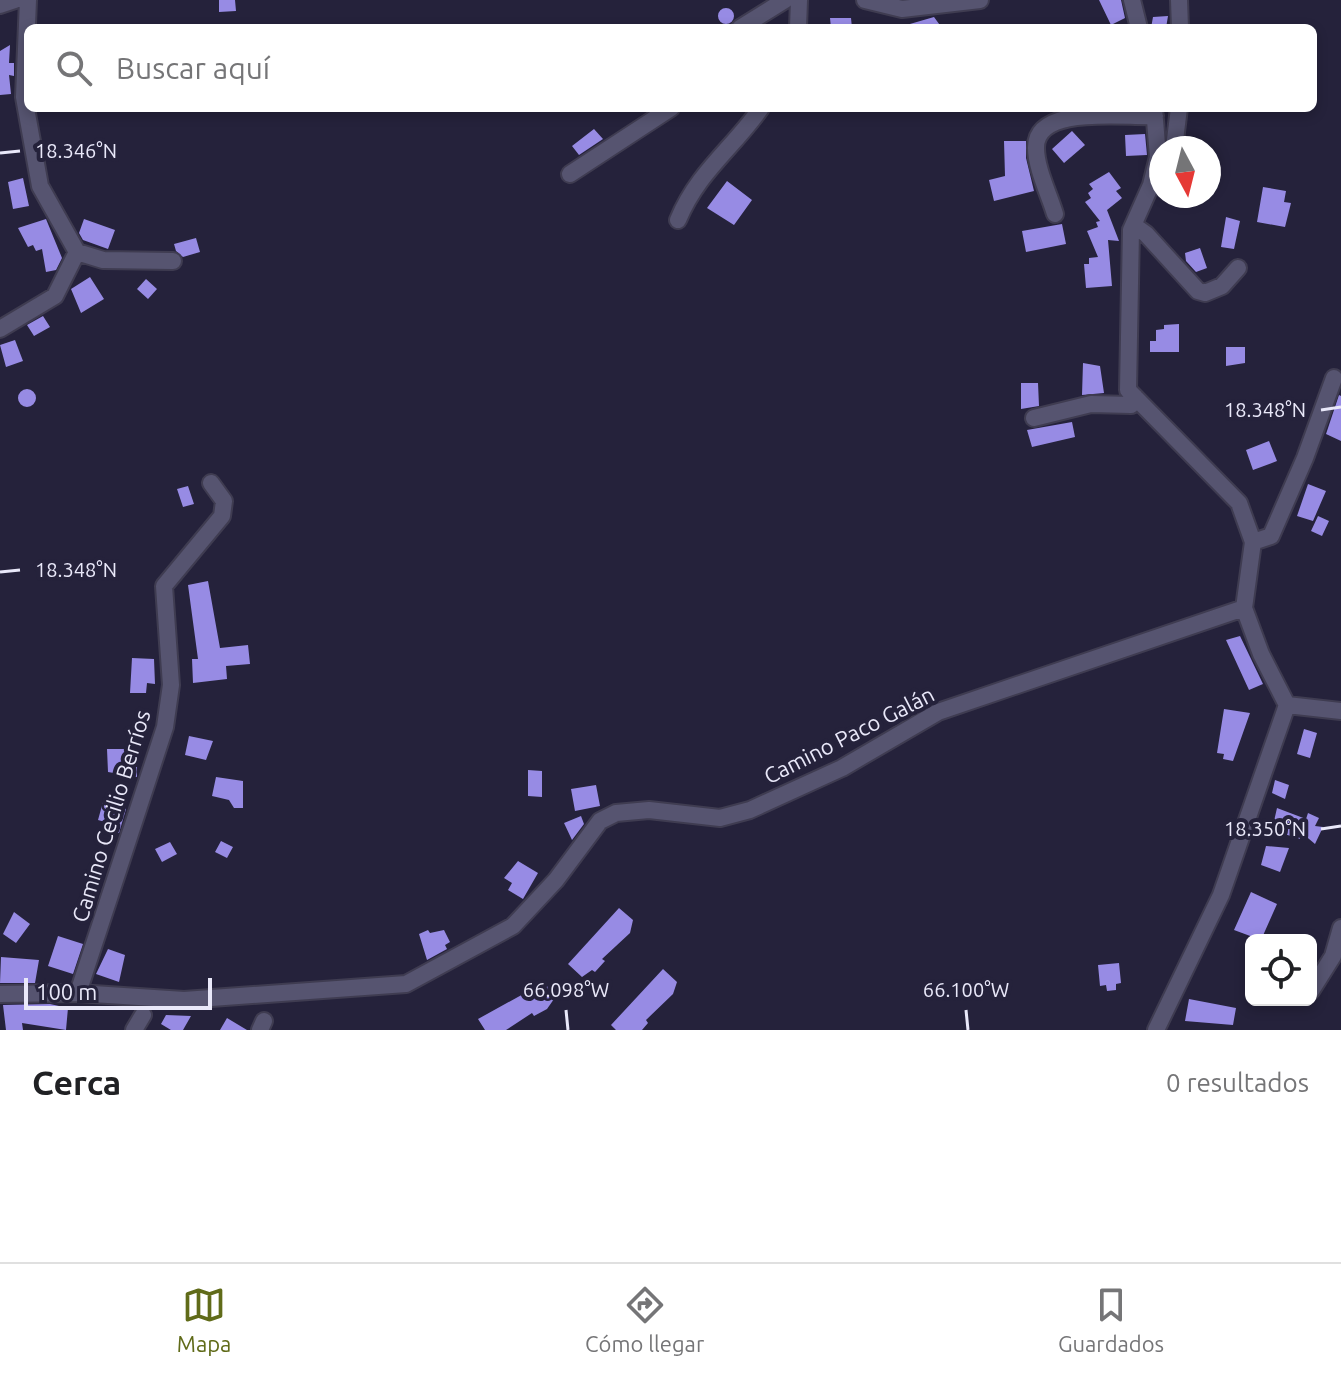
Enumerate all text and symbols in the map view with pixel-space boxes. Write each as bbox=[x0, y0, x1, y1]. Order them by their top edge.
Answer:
search box bbox=[24, 24, 1317, 112]
icon: search bbox=[52, 46, 96, 90]
text: Buscar aquí bbox=[116, 51, 270, 85]
north arrow bbox=[1149, 136, 1221, 208]
text: 18.346°N bbox=[35, 139, 117, 162]
text: 18.348°N bbox=[1224, 398, 1306, 421]
text: 18.348°N bbox=[35, 558, 117, 581]
street label: Camino Paco Galán bbox=[760, 681, 938, 788]
street label: Camino Cecilio Berríos bbox=[66, 707, 155, 925]
text: 18.350°N bbox=[1224, 817, 1306, 840]
map controls bbox=[1245, 934, 1317, 1006]
button: locate bbox=[1245, 934, 1317, 1006]
scale bar bbox=[24, 974, 212, 1010]
text: 66.098°W bbox=[523, 978, 609, 1001]
text: 66.100°W bbox=[923, 978, 1009, 1001]
text: 100 m bbox=[36, 979, 97, 1004]
text: Cerca bbox=[32, 1063, 121, 1101]
text: 0 resultados bbox=[1166, 1068, 1309, 1097]
tab: Mapa bbox=[177, 1283, 231, 1356]
tab: Cómo llegar bbox=[585, 1283, 704, 1356]
tab: Guardados bbox=[1058, 1283, 1164, 1356]

